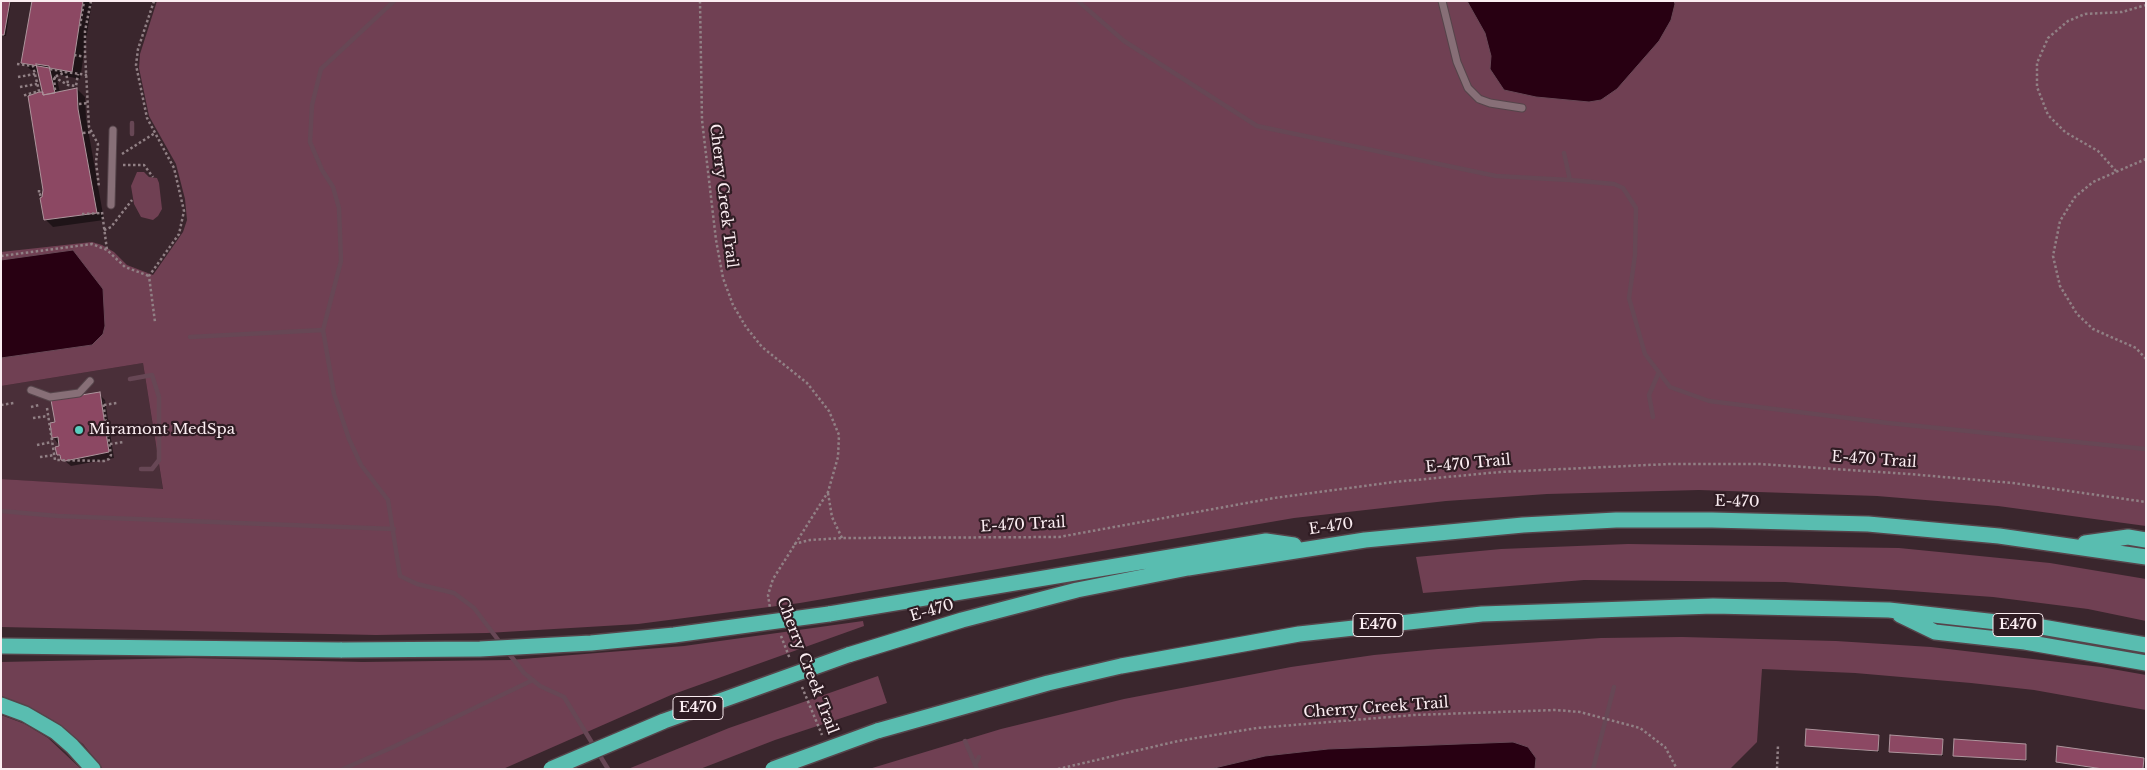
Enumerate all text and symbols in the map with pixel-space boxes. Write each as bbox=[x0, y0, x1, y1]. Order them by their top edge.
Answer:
street label: Cherry Creek Trail bbox=[705, 123, 741, 269]
place label: Miramont MedSpa bbox=[89, 421, 235, 439]
marker: Miramont MedSpa bbox=[73, 424, 85, 436]
street label: E-470 Trail bbox=[1831, 448, 1917, 472]
street label: E-470 Trail bbox=[1425, 451, 1511, 477]
street label: E-470 bbox=[1714, 493, 1760, 511]
street label: E-470 Trail bbox=[980, 514, 1066, 536]
street label: E-470 bbox=[1308, 515, 1354, 539]
street label: Cherry Creek Trail bbox=[773, 595, 841, 737]
street label: E-470 bbox=[908, 596, 956, 626]
road number: E470 bbox=[1353, 614, 1403, 636]
road number: E470 bbox=[1993, 614, 2043, 636]
street label: Cherry Creek Trail bbox=[1303, 694, 1449, 722]
road number: E470 bbox=[673, 696, 723, 720]

